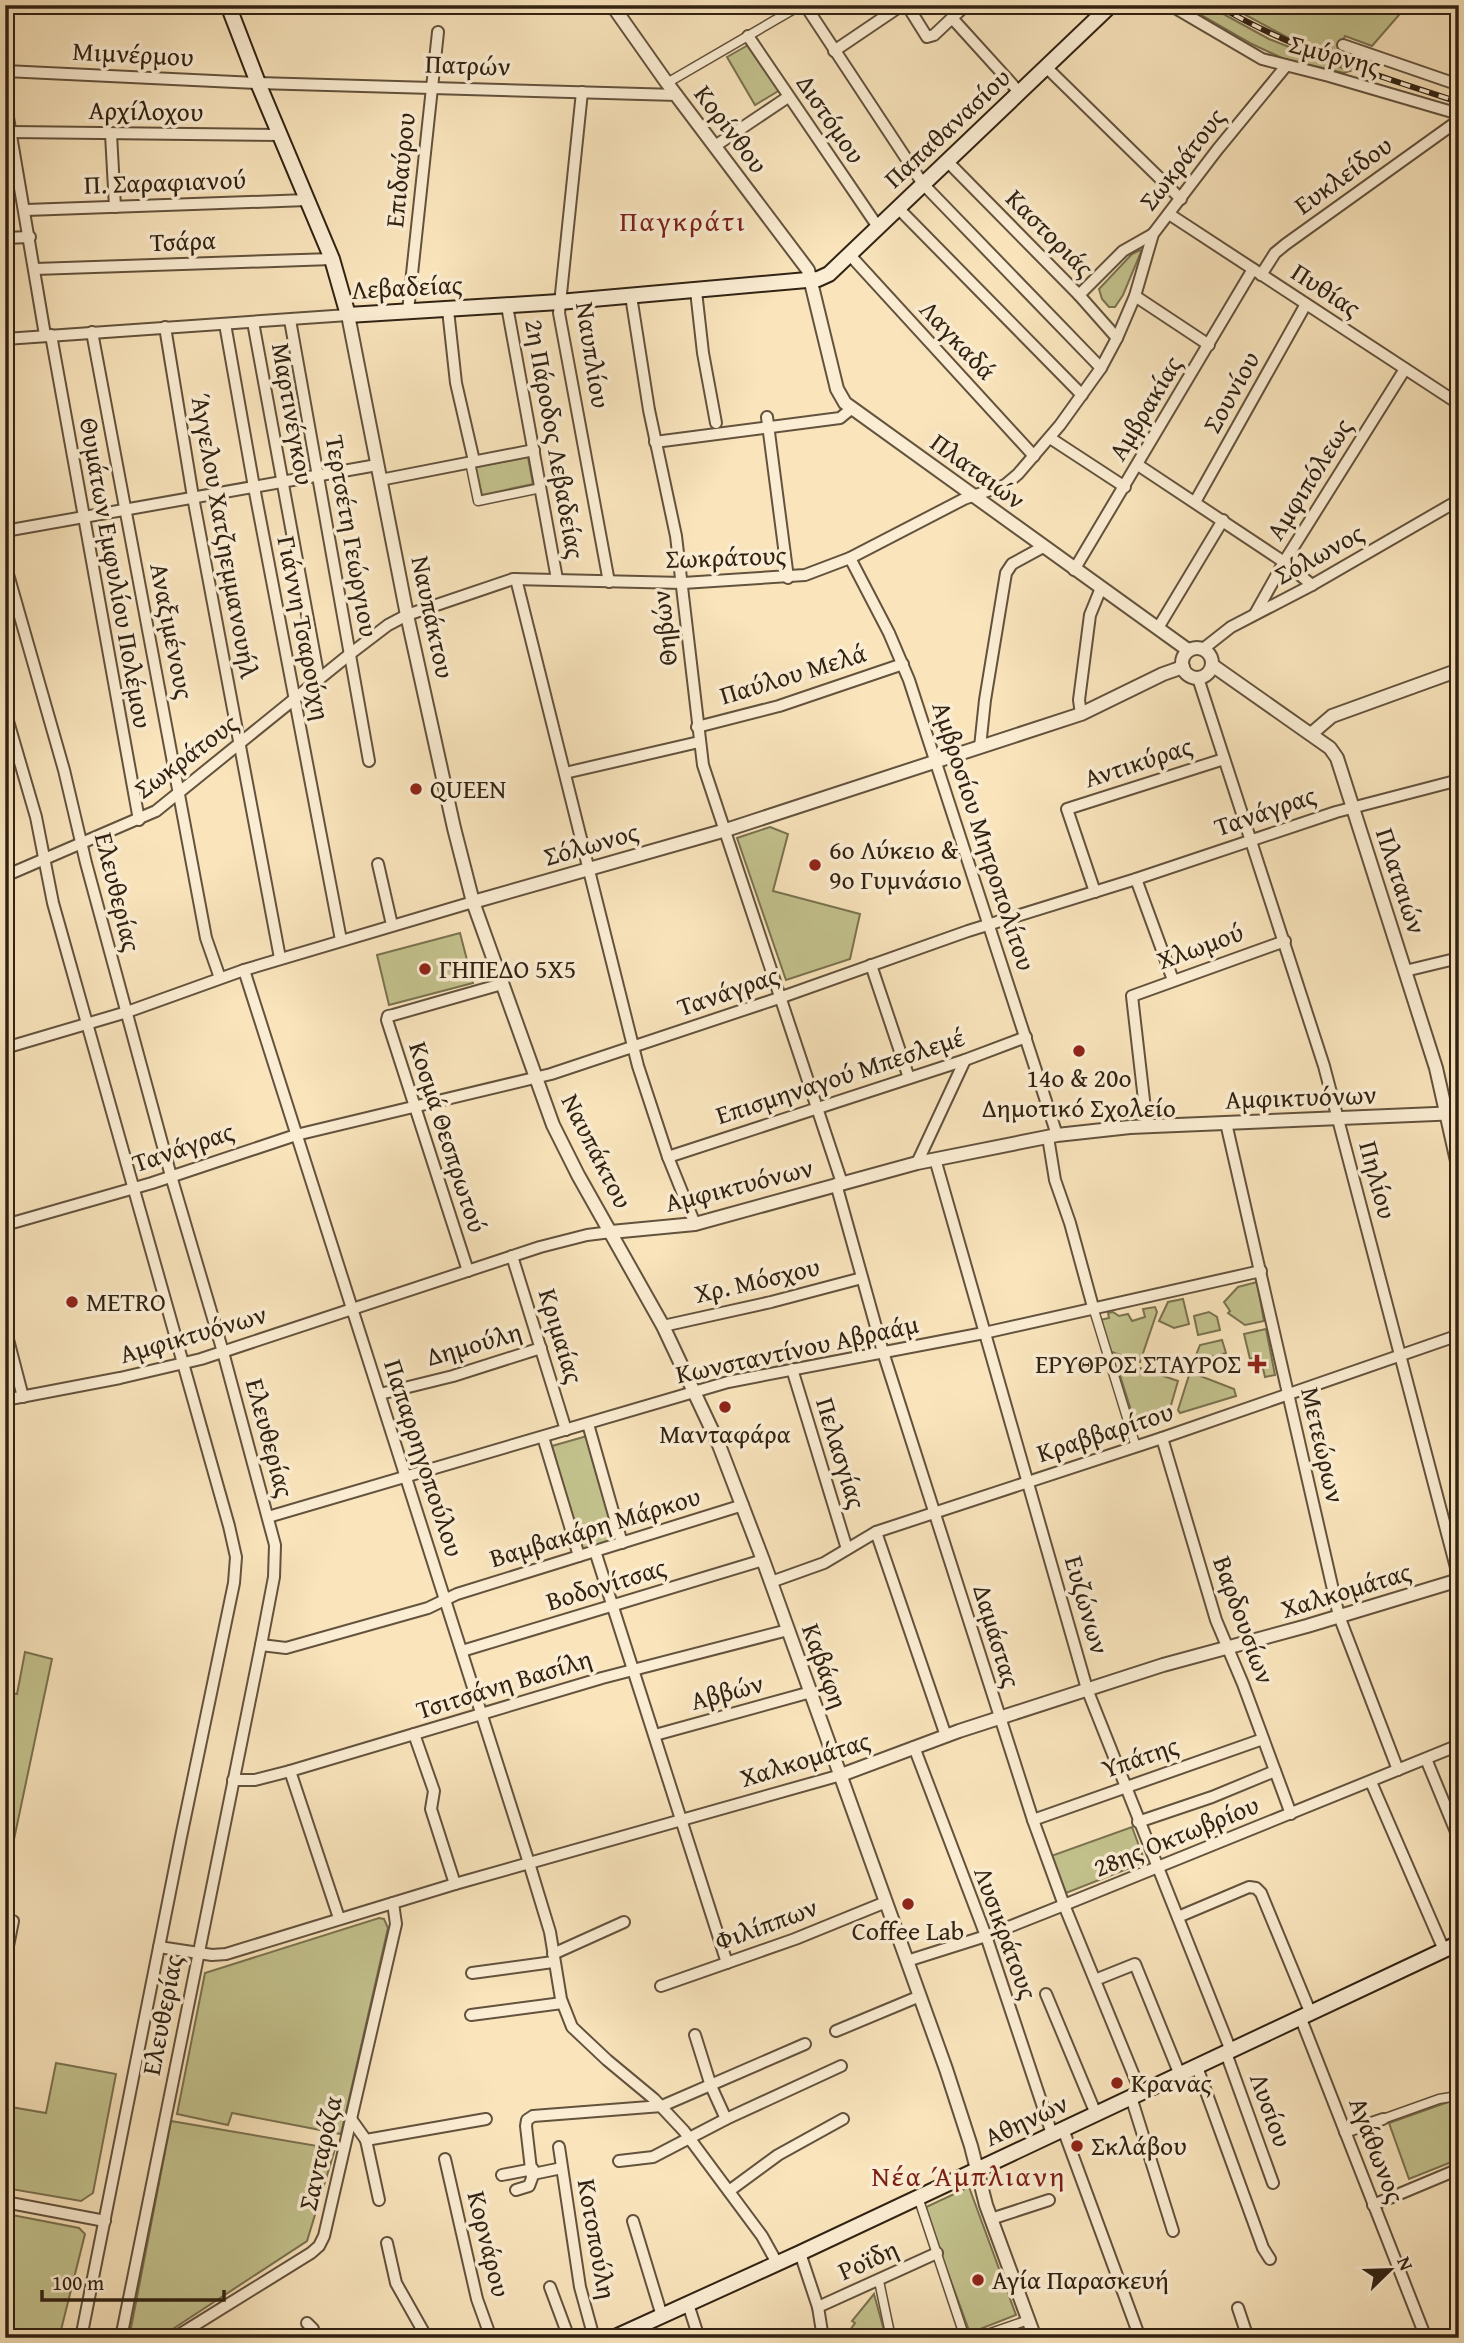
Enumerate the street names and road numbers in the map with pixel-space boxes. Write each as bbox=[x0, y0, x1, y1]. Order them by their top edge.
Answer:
street label: Σμύρνης bbox=[1285, 24, 1385, 85]
street label: Μιμνέρμου bbox=[71, 31, 195, 76]
street label: Πατρών bbox=[424, 44, 512, 85]
street label: Παπαθανασίου bbox=[874, 58, 1019, 197]
street label: Διστόμου bbox=[787, 66, 876, 171]
street label: Κορίνθου bbox=[685, 76, 778, 181]
street label: Αρχίλοχου bbox=[88, 90, 204, 131]
street label: Σωκράτους bbox=[1129, 99, 1234, 218]
street label: Επιδαύρου bbox=[374, 111, 425, 229]
street label: Ευκλείδου bbox=[1285, 126, 1400, 224]
street label: Π. Σαραφιανού bbox=[83, 159, 247, 204]
street label: Καστοριάς bbox=[997, 179, 1104, 286]
street label: Τσάρα bbox=[149, 220, 217, 261]
street label: Πυθίας bbox=[1284, 252, 1369, 327]
street label: Λεβαδείας bbox=[350, 264, 464, 309]
street label: Λαγκαδά bbox=[911, 291, 1006, 389]
street label: Ναυπλίου bbox=[566, 299, 621, 411]
street label: 2η Πάροδος Λεβαδείας bbox=[515, 316, 596, 562]
street label: Μαρτινέγκου bbox=[262, 340, 325, 488]
street label: Σουνίου bbox=[1192, 344, 1269, 440]
street label: Αμβρακίας bbox=[1098, 348, 1191, 468]
street label: Άγγελου Χατζηεμμανουήλ bbox=[181, 390, 270, 682]
street label: Αμφιπόλεως bbox=[1256, 410, 1361, 547]
street label: Θυμάτων Εμφυλίου Πολέμου bbox=[70, 414, 163, 731]
street label: Πλαταιών bbox=[923, 423, 1034, 519]
street label: Τερτσέτη Γεώργιου bbox=[316, 432, 389, 640]
street label: Σόλωνος bbox=[1267, 513, 1371, 594]
street label: Γιάννη Τσαρούχη bbox=[268, 532, 341, 723]
street label: Σωκράτους bbox=[665, 535, 787, 578]
street label: Ναυπάκτου bbox=[402, 552, 465, 682]
street label: Αναξιμένους bbox=[140, 559, 205, 702]
street label: Θηβών bbox=[640, 588, 687, 668]
street label: Παύλου Μελά bbox=[715, 633, 871, 714]
street label: Αμβροσίου Μητροπολίτου bbox=[923, 696, 1046, 975]
street label: Σωκράτους bbox=[126, 704, 246, 808]
street label: Αντικύρας bbox=[1079, 726, 1197, 797]
street label: Τανάγρας bbox=[1209, 775, 1321, 846]
street label: Σόλωνος bbox=[539, 811, 643, 876]
street label: Πλαταιών bbox=[1366, 823, 1437, 939]
street label: Ελευθερίας bbox=[85, 828, 152, 956]
street label: Χλωμού bbox=[1151, 912, 1249, 979]
street label: Τανάγρας bbox=[672, 955, 784, 1026]
street label: Επισμηναγού Μπεσλεμέ bbox=[711, 1017, 969, 1134]
street label: Κοσμά Θεσπρωτού bbox=[399, 1036, 498, 1237]
street label: Αμφικτυόνων bbox=[1225, 1074, 1377, 1119]
street label: Ναυπάκτου bbox=[552, 1087, 643, 1215]
street label: Τανάγρας bbox=[127, 1111, 239, 1182]
street label: Πηλίου bbox=[1349, 1137, 1408, 1223]
street label: Αμφικτυόνων bbox=[661, 1147, 817, 1222]
street label: Χρ. Μόσχου bbox=[690, 1246, 823, 1313]
street label: Κριμαίας bbox=[529, 1284, 594, 1388]
street label: Αμφικτυόνων bbox=[115, 1294, 271, 1373]
street label: Κωνσταντίνου Αβραάμ bbox=[672, 1304, 922, 1393]
street label: Δημούλη bbox=[422, 1311, 526, 1376]
street label: Παπαρρηγοπούλου bbox=[374, 1354, 475, 1562]
street label: Ελευθερίας bbox=[236, 1374, 305, 1502]
street label: Μετεώρων bbox=[1291, 1383, 1356, 1507]
street label: Κραββαρίτου bbox=[1032, 1391, 1178, 1472]
street label: Πελασγίας bbox=[806, 1392, 877, 1513]
street label: Βαμβακάρη Μάρκου bbox=[484, 1476, 705, 1577]
street label: Βοδονίτσας bbox=[541, 1547, 671, 1620]
street label: Βαρδουσίων bbox=[1203, 1550, 1286, 1689]
street label: Ευζώνων bbox=[1055, 1551, 1120, 1659]
street label: Χαλκομάτας bbox=[1276, 1551, 1416, 1628]
street label: Δαμάστας bbox=[963, 1580, 1032, 1692]
street label: Καβάφη bbox=[792, 1618, 859, 1714]
street label: Τσιτσάνη Βασίλη bbox=[411, 1638, 597, 1729]
street label: Αββών bbox=[686, 1663, 768, 1720]
street label: Χαλκομάτας bbox=[735, 1720, 875, 1797]
street label: Υπάτης bbox=[1095, 1725, 1183, 1788]
street label: 28ης Οκτωβρίου bbox=[1087, 1785, 1265, 1887]
street label: Λυσικράτους bbox=[964, 1861, 1048, 2005]
street label: Φιλίππων bbox=[709, 1887, 823, 1960]
street label: Ελευθερίας bbox=[131, 1951, 192, 2078]
street label: Λυσίου bbox=[1240, 2067, 1303, 2152]
street label: Αθηνών bbox=[977, 2083, 1074, 2156]
street label: Αγάθωνος bbox=[1340, 2091, 1415, 2208]
street label: Σανταρόζα bbox=[287, 2092, 352, 2214]
street label: Κοτοπούλη bbox=[568, 2176, 627, 2302]
street label: Κορνάρου bbox=[458, 2187, 521, 2301]
street label: Ροϊδη bbox=[831, 2229, 904, 2290]

